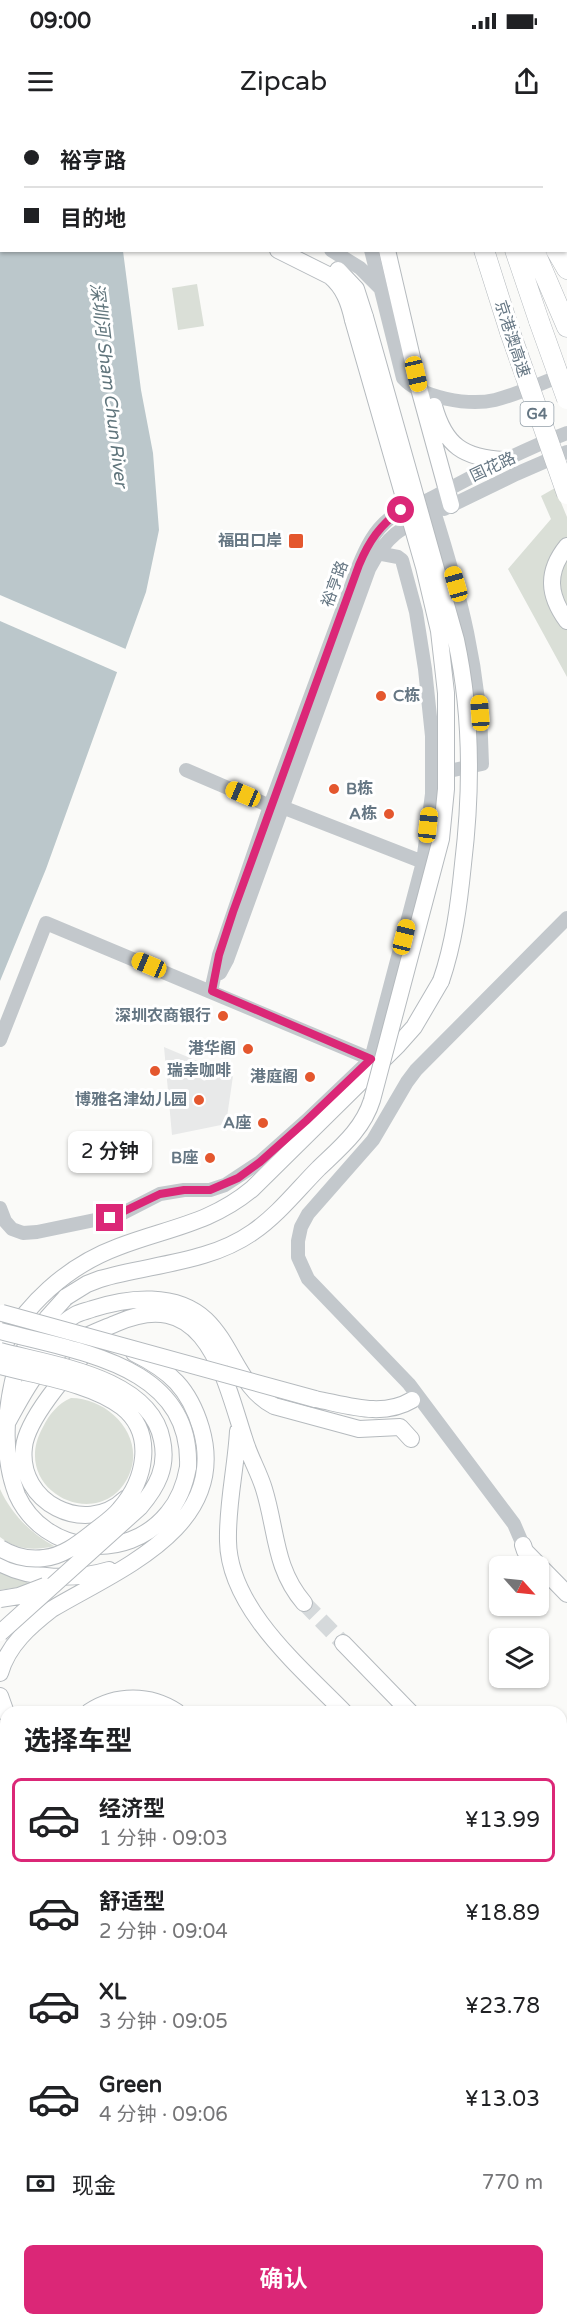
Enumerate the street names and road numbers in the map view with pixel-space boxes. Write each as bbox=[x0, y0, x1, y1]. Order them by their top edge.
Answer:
street label: 京港澳高速 bbox=[490, 298, 534, 380]
road number: G4 bbox=[520, 402, 554, 426]
street label: 国花路 bbox=[467, 448, 519, 486]
street label: 裕亨路 bbox=[317, 558, 353, 610]

